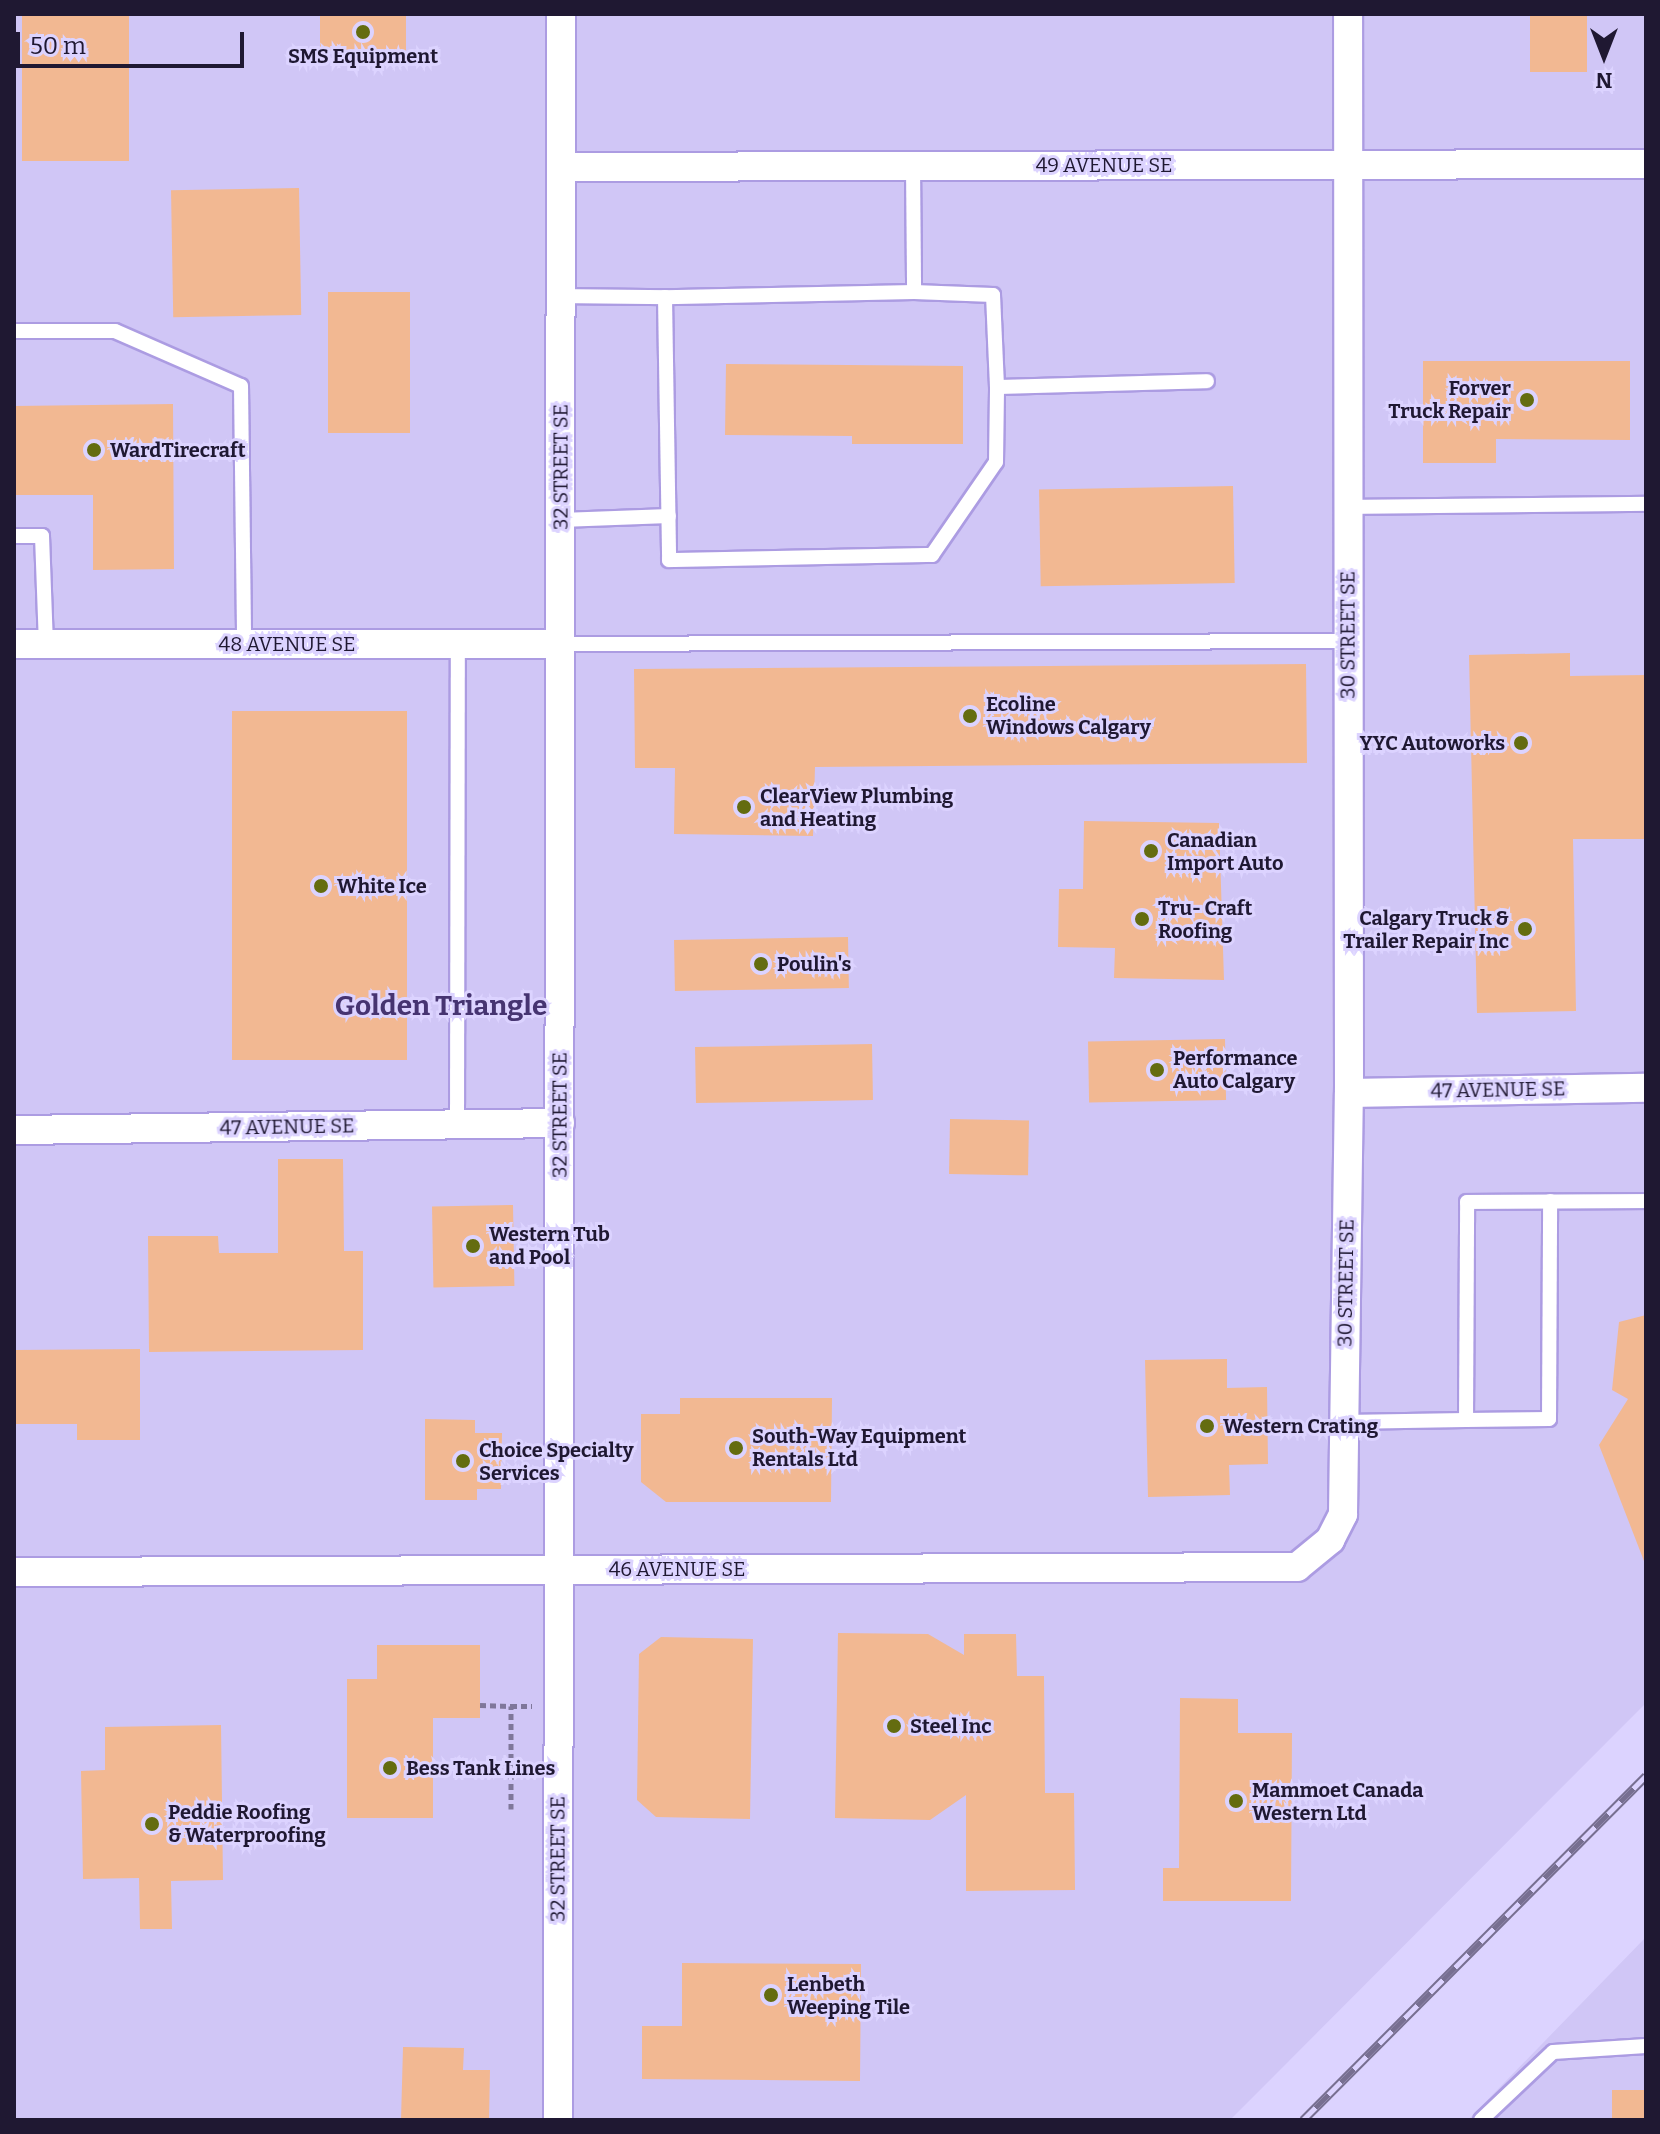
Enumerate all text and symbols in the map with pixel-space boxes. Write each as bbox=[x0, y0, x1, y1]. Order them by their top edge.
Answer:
scale bar bbox=[20, 16, 248, 66]
north arrow bbox=[1564, 16, 1644, 96]
marker: SMS Equipment bbox=[354, 23, 372, 41]
text: 50 m bbox=[30, 32, 86, 60]
place label: SMS Equipment bbox=[288, 44, 438, 68]
text: N bbox=[1596, 67, 1613, 94]
street label: 49 AVENUE SE bbox=[1036, 153, 1172, 177]
place label: Forver Truck Repair bbox=[1388, 376, 1511, 423]
marker: Forver Truck Repair bbox=[1518, 391, 1536, 409]
street label: 32 STREET SE bbox=[549, 404, 573, 530]
place label: WardTirecraft bbox=[110, 438, 246, 462]
marker: WardTirecraft bbox=[85, 441, 103, 459]
street label: 30 STREET SE bbox=[1336, 571, 1360, 699]
street label: 48 AVENUE SE bbox=[219, 632, 355, 656]
place label: Ecoline Windows Calgary bbox=[986, 692, 1151, 739]
marker: Ecoline Windows Calgary bbox=[961, 707, 979, 725]
place label: YYC Autoworks bbox=[1360, 731, 1505, 755]
marker: YYC Autoworks bbox=[1512, 734, 1530, 752]
place label: ClearView Plumbing and Heating bbox=[760, 784, 953, 831]
marker: ClearView Plumbing and Heating bbox=[735, 798, 753, 816]
place label: Canadian Import Auto bbox=[1167, 828, 1283, 875]
marker: Canadian Import Auto bbox=[1142, 842, 1160, 860]
place label: White Ice bbox=[337, 874, 427, 898]
marker: White Ice bbox=[312, 877, 330, 895]
place label: Tru- Craft Roofing bbox=[1158, 896, 1252, 943]
place label: Calgary Truck & Trailer Repair Inc bbox=[1343, 906, 1509, 953]
marker: Tru- Craft Roofing bbox=[1133, 910, 1151, 928]
marker: Calgary Truck & Trailer Repair Inc bbox=[1516, 920, 1534, 938]
place label: Poulin's bbox=[777, 952, 851, 976]
marker: Poulin's bbox=[752, 955, 770, 973]
district label: Golden Triangle bbox=[335, 989, 547, 1023]
place label: Performance Auto Calgary bbox=[1173, 1046, 1298, 1093]
street label: 32 STREET SE bbox=[548, 1052, 572, 1178]
marker: Performance Auto Calgary bbox=[1148, 1061, 1166, 1079]
street label: 47 AVENUE SE bbox=[1430, 1077, 1566, 1103]
street label: 47 AVENUE SE bbox=[219, 1114, 355, 1140]
street label: 30 STREET SE bbox=[1333, 1219, 1359, 1347]
place label: Western Tub and Pool bbox=[489, 1222, 610, 1269]
marker: Western Tub and Pool bbox=[464, 1237, 482, 1255]
place label: Western Crating bbox=[1223, 1414, 1378, 1438]
marker: Western Crating bbox=[1198, 1417, 1216, 1435]
place label: South-Way Equipment Rentals Ltd bbox=[752, 1424, 966, 1471]
place label: Choice Specialty Services bbox=[479, 1438, 634, 1485]
marker: South-Way Equipment Rentals Ltd bbox=[727, 1439, 745, 1457]
marker: Choice Specialty Services bbox=[454, 1452, 472, 1470]
street label: 46 AVENUE SE bbox=[609, 1557, 745, 1581]
place label: Steel Inc bbox=[910, 1714, 992, 1738]
marker: Steel Inc bbox=[885, 1717, 903, 1735]
place label: Bess Tank Lines bbox=[406, 1756, 555, 1780]
marker: Bess Tank Lines bbox=[381, 1759, 399, 1777]
place label: Mammoet Canada Western Ltd bbox=[1252, 1778, 1423, 1825]
marker: Mammoet Canada Western Ltd bbox=[1227, 1792, 1245, 1810]
street label: 32 STREET SE bbox=[546, 1796, 570, 1922]
place label: Peddie Roofing & Waterproofing bbox=[168, 1800, 326, 1847]
marker: Peddie Roofing & Waterproofing bbox=[143, 1815, 161, 1833]
place label: Lenbeth Weeping Tile bbox=[787, 1972, 910, 2019]
marker: Lenbeth Weeping Tile bbox=[762, 1986, 780, 2004]

